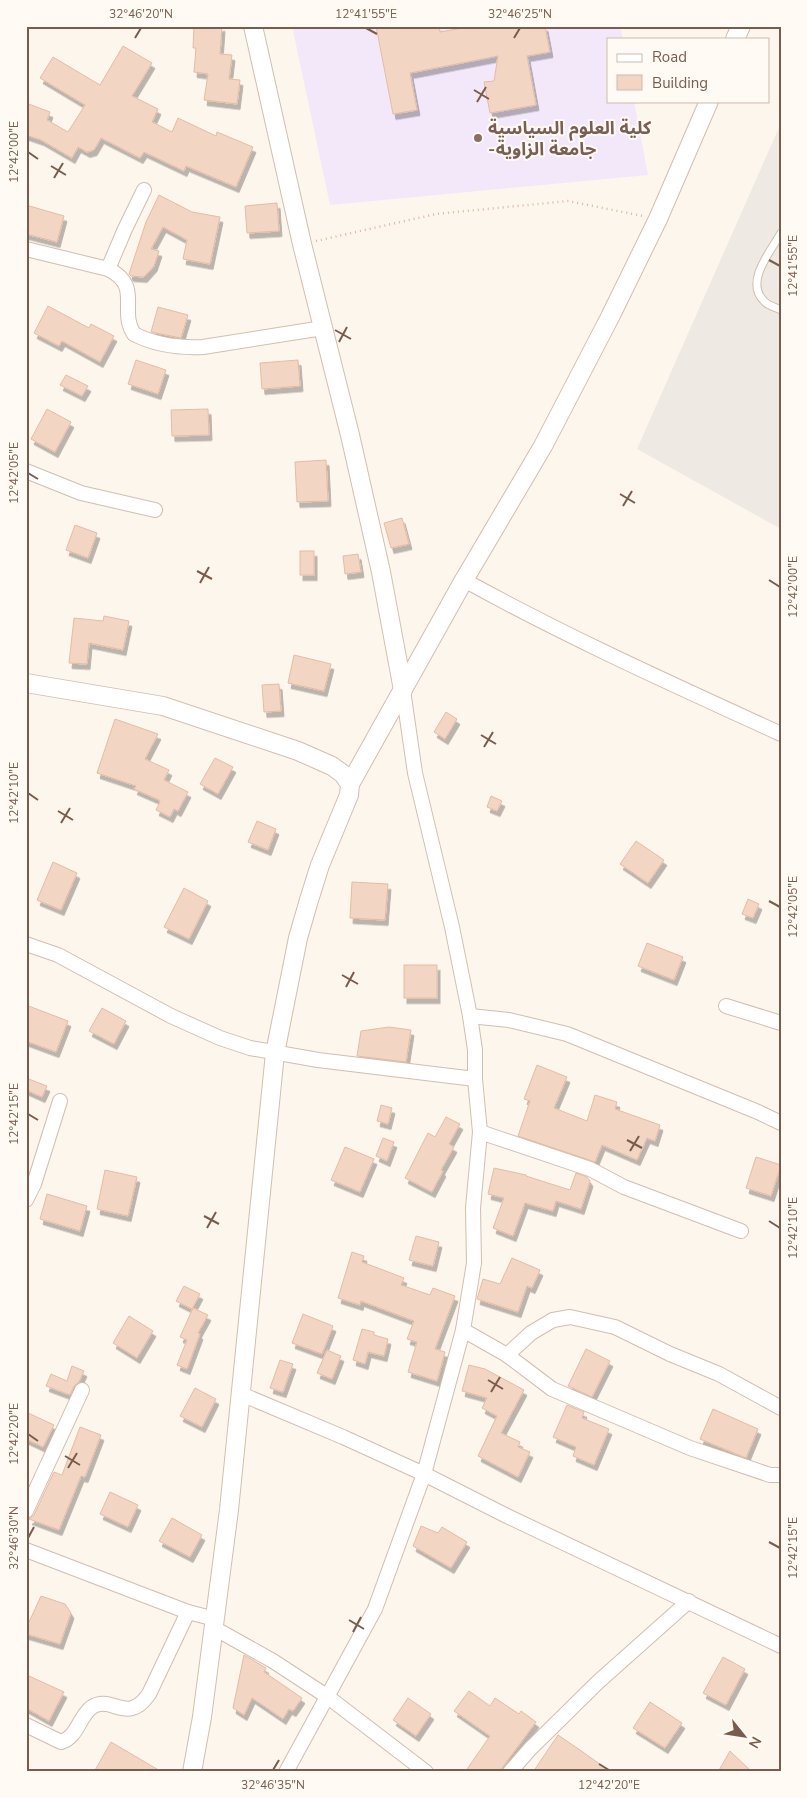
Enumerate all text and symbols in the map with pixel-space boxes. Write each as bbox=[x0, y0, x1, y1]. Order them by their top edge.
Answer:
text: 32°46'20"N bbox=[109, 6, 173, 22]
text: 12°41'55"E bbox=[335, 6, 397, 22]
text: 32°46'25"N bbox=[488, 6, 552, 22]
legend bbox=[607, 38, 770, 102]
text: Road bbox=[652, 47, 687, 67]
text: Building bbox=[652, 73, 708, 93]
place label: كلية العلوم السياسية -جامعة الزاوية bbox=[488, 116, 652, 161]
text: 12°42'00"E bbox=[6, 121, 22, 183]
marker: كلية العلوم السياسية -جامعة الزاوية bbox=[472, 132, 484, 144]
text: 12°41'55"E bbox=[785, 235, 801, 297]
text: 12°42'05"E bbox=[6, 442, 22, 504]
text: 12°42'00"E bbox=[785, 556, 801, 618]
text: 12°42'10"E bbox=[6, 762, 22, 824]
text: 12°42'05"E bbox=[785, 876, 801, 938]
text: 12°42'15"E bbox=[6, 1083, 22, 1145]
text: 12°42'10"E bbox=[785, 1197, 801, 1259]
text: 12°42'20"E bbox=[6, 1403, 22, 1465]
text: 32°46'30"N bbox=[6, 1506, 22, 1570]
text: 12°42'15"E bbox=[785, 1517, 801, 1579]
north arrow bbox=[720, 1710, 770, 1760]
text: N bbox=[744, 1733, 766, 1752]
text: 32°46'35"N bbox=[241, 1777, 305, 1793]
text: 12°42'20"E bbox=[578, 1777, 640, 1793]

